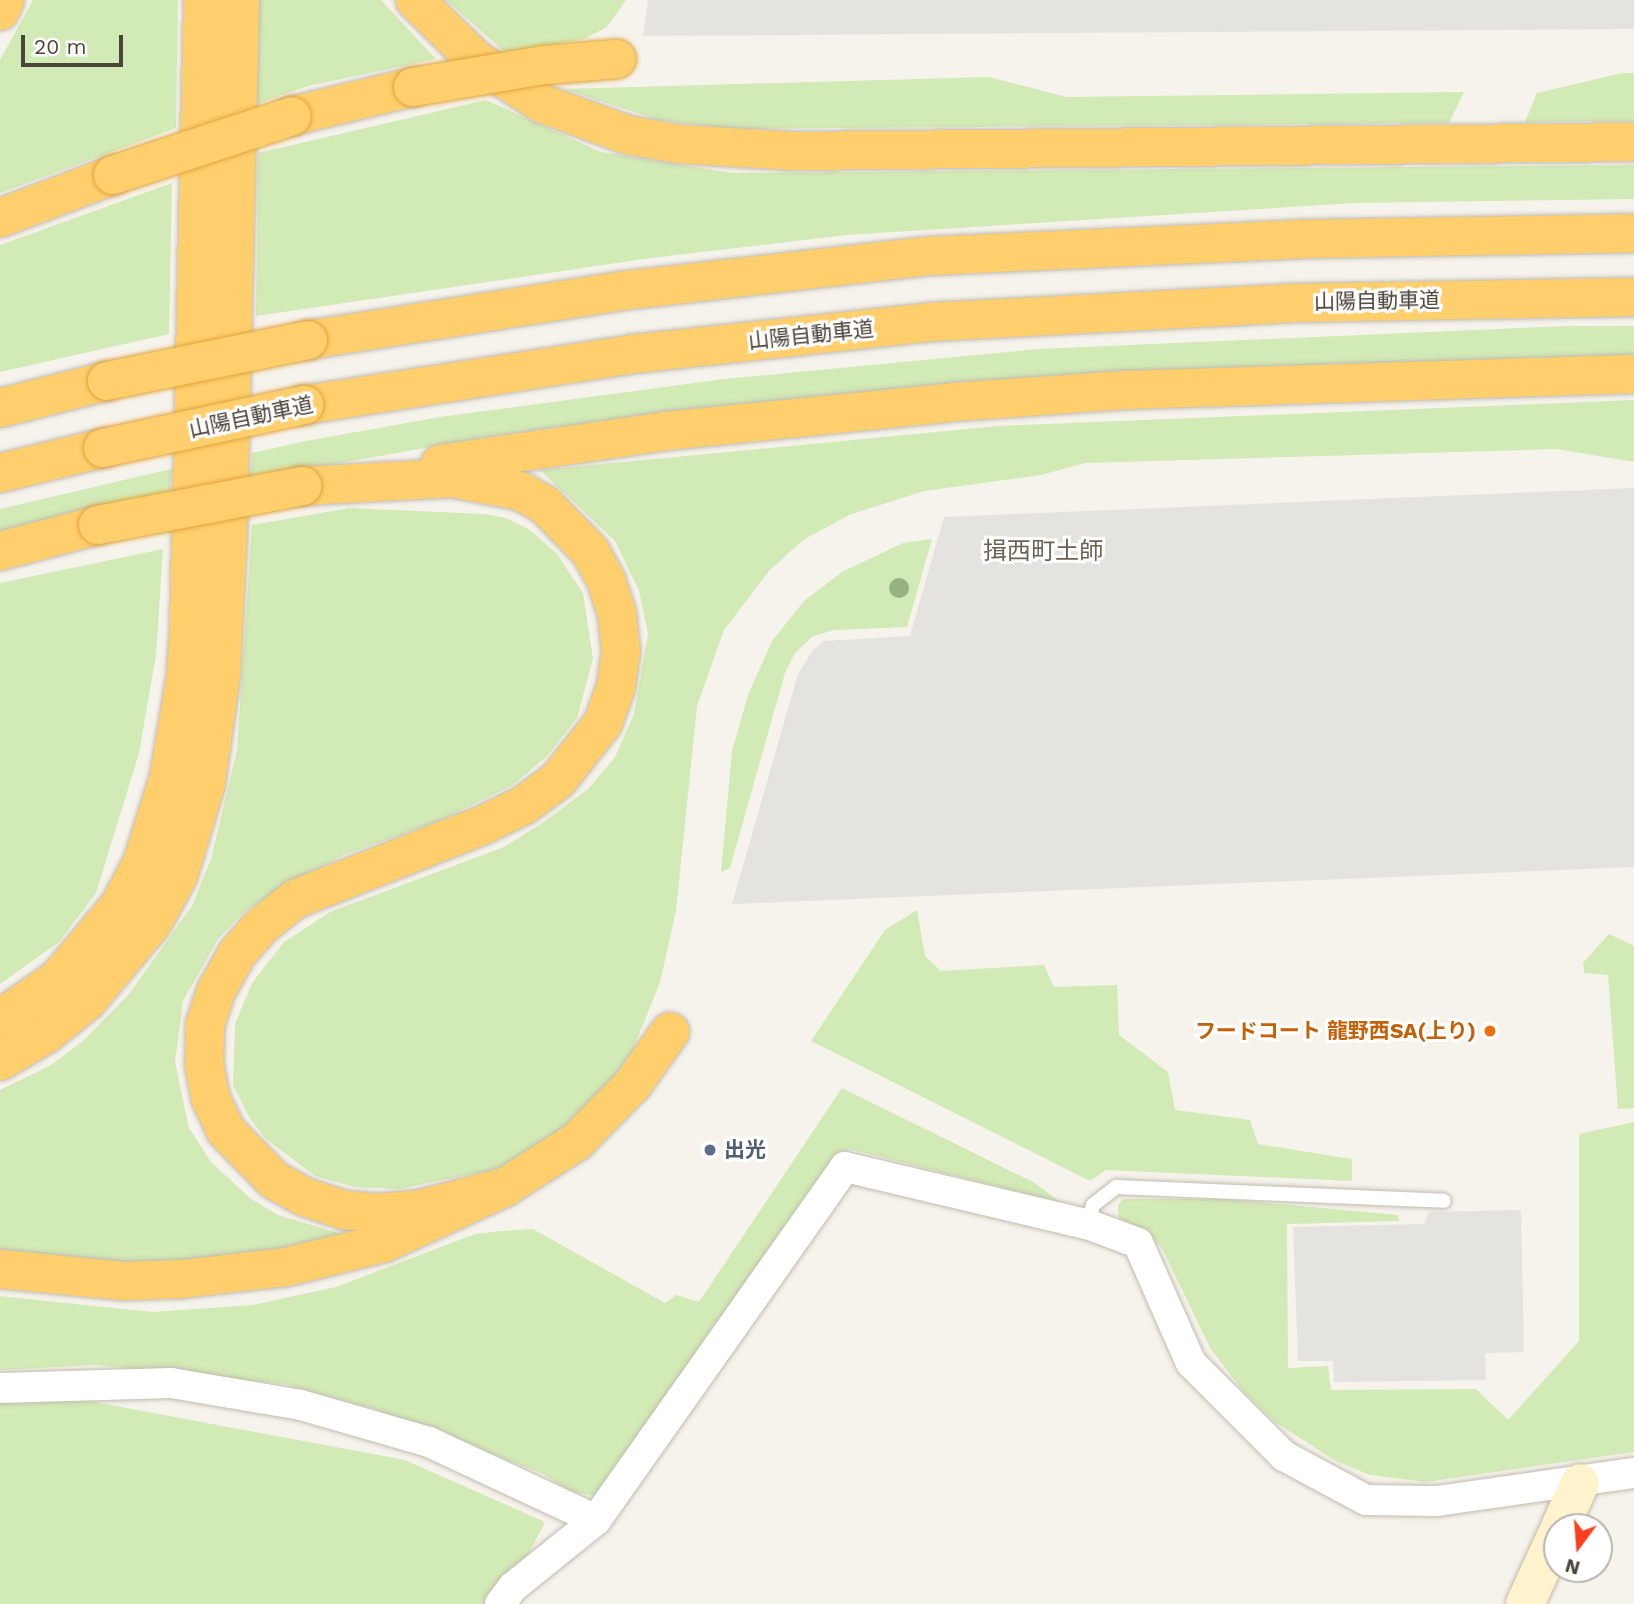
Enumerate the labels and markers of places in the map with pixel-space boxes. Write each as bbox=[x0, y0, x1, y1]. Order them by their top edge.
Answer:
place label: フードコート 龍野西SA(上り) bbox=[1195, 1018, 1476, 1044]
marker: フードコート 龍野西SA(上り) bbox=[1482, 1023, 1498, 1039]
place label: 出光 bbox=[724, 1137, 766, 1163]
marker: 出光 bbox=[702, 1142, 718, 1158]

